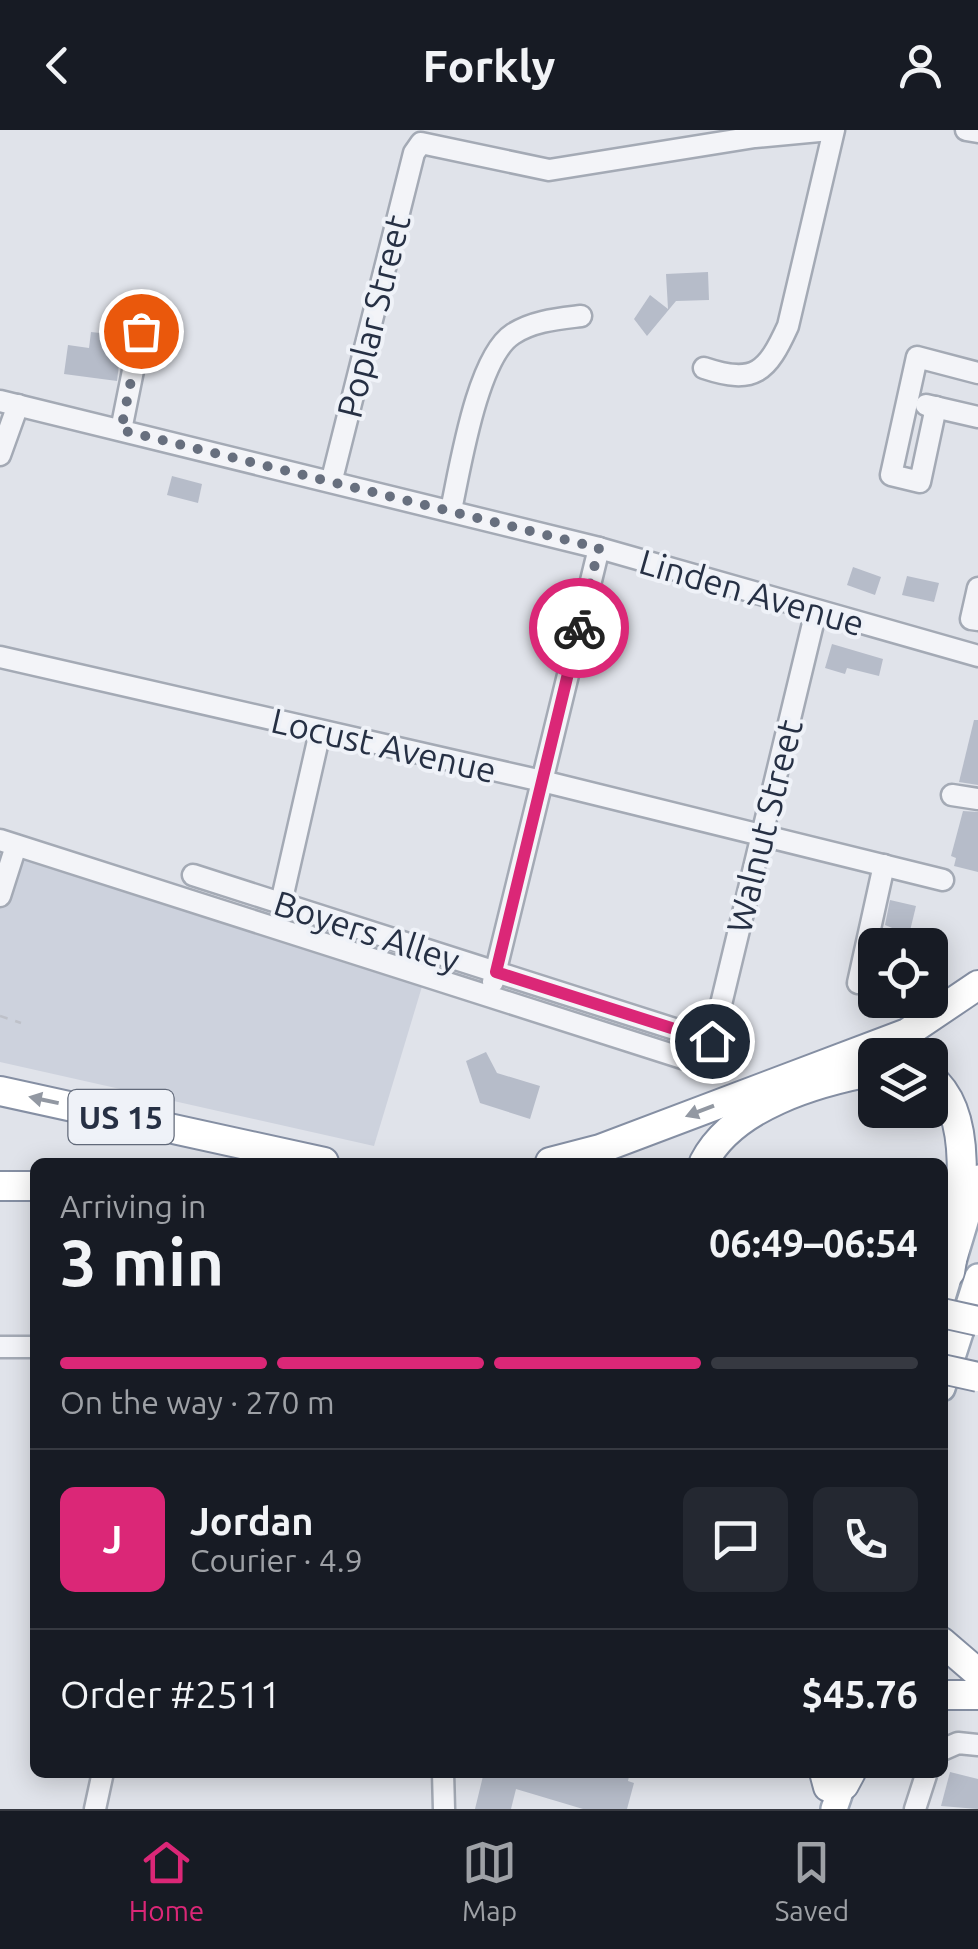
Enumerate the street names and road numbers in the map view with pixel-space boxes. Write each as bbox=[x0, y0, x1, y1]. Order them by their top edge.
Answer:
street label: Poplar Street bbox=[328, 210, 418, 422]
street label: Linden Avenue bbox=[635, 541, 869, 643]
street label: Locust Avenue bbox=[268, 700, 500, 790]
street label: Walnut Street bbox=[718, 715, 810, 937]
street label: Boyers Alley bbox=[269, 882, 465, 980]
road number: US 15 bbox=[68, 1090, 174, 1144]

